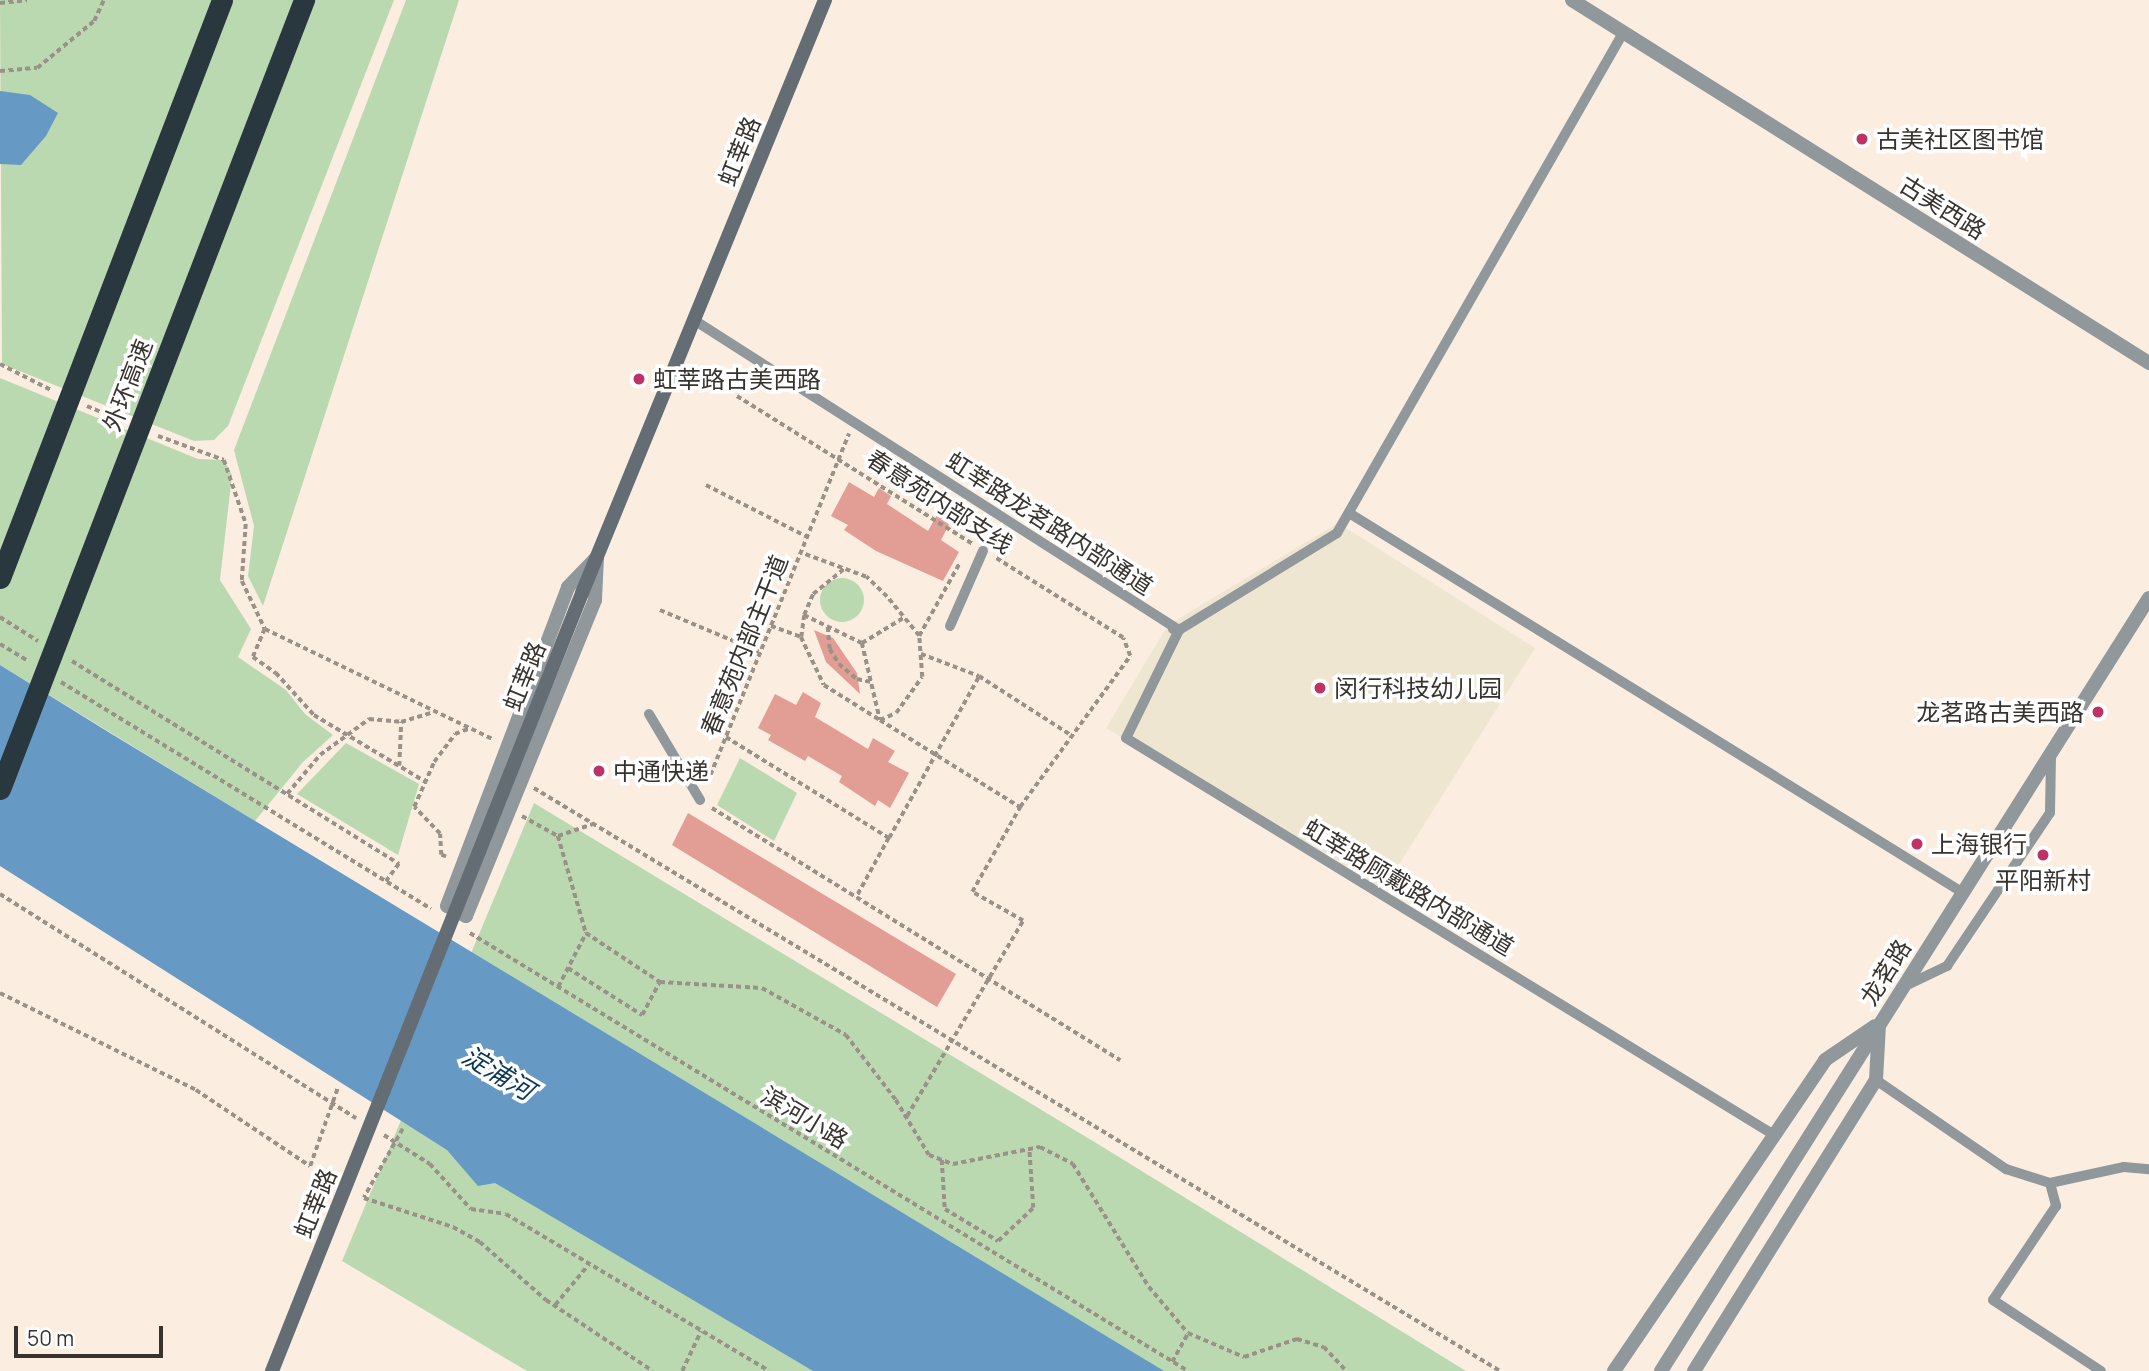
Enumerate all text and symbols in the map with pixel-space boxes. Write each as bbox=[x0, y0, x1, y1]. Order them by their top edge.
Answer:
street label: 虹莘路 bbox=[712, 112, 766, 190]
place label: 古美社区图书馆 bbox=[1876, 125, 2044, 153]
marker: 古美社区图书馆 bbox=[1854, 131, 1870, 147]
street label: 古美西路 bbox=[1895, 169, 1991, 245]
street label: 外环高速 bbox=[96, 335, 158, 435]
place label: 虹莘路古美西路 bbox=[653, 365, 821, 393]
marker: 虹莘路古美西路 bbox=[631, 371, 647, 387]
street label: 春意苑内部支线 bbox=[862, 443, 1018, 559]
street label: 虹莘路龙茗路内部通道 bbox=[942, 446, 1158, 600]
street label: 春意苑内部主干道 bbox=[695, 551, 793, 739]
street label: 虹莘路 bbox=[497, 637, 551, 715]
place label: 闵行科技幼儿园 bbox=[1334, 674, 1502, 702]
marker: 闵行科技幼儿园 bbox=[1312, 680, 1328, 696]
place label: 龙茗路古美西路 bbox=[1916, 698, 2084, 726]
marker: 龙茗路古美西路 bbox=[2090, 704, 2106, 720]
place label: 中通快递 bbox=[613, 757, 709, 785]
marker: 中通快递 bbox=[591, 763, 607, 779]
street label: 虹莘路顾戴路内部通道 bbox=[1299, 813, 1519, 961]
place label: 上海银行 bbox=[1931, 830, 2027, 858]
marker: 上海银行 bbox=[1909, 836, 1925, 852]
marker: 平阳新村 bbox=[2035, 847, 2051, 863]
place label: 平阳新村 bbox=[1995, 866, 2091, 894]
street label: 龙茗路 bbox=[1854, 934, 1916, 1010]
water label: 淀浦河 bbox=[457, 1040, 539, 1106]
street label: 滨河小路 bbox=[756, 1080, 854, 1154]
street label: 虹莘路 bbox=[288, 1164, 342, 1242]
scale bar bbox=[18, 1312, 166, 1356]
text: 50 m bbox=[27, 1324, 74, 1352]

